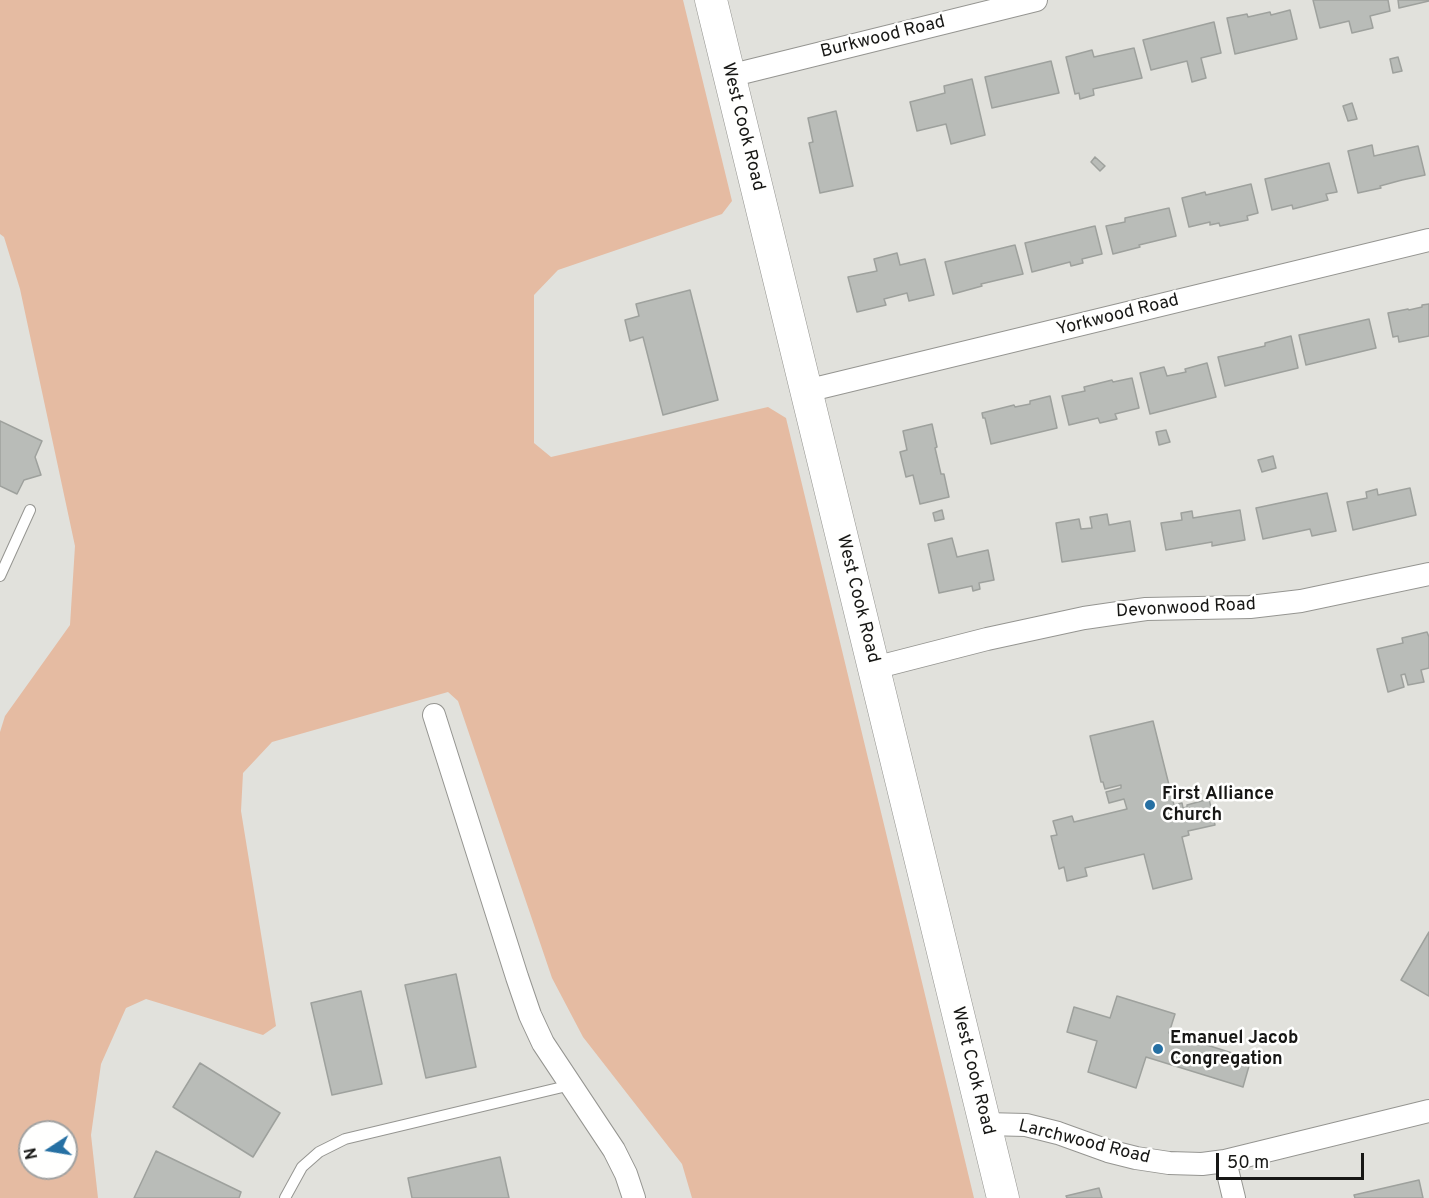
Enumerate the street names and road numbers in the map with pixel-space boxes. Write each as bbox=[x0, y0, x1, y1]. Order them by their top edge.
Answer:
street label: Burkwood Road bbox=[818, 12, 948, 64]
street label: West Cook Road bbox=[716, 61, 768, 193]
street label: Yorkwood Road bbox=[1055, 290, 1181, 342]
street label: West Cook Road bbox=[831, 533, 883, 665]
street label: Devonwood Road bbox=[1116, 595, 1256, 623]
street label: West Cook Road bbox=[946, 1005, 998, 1137]
street label: Larchwood Road bbox=[1016, 1116, 1152, 1170]

